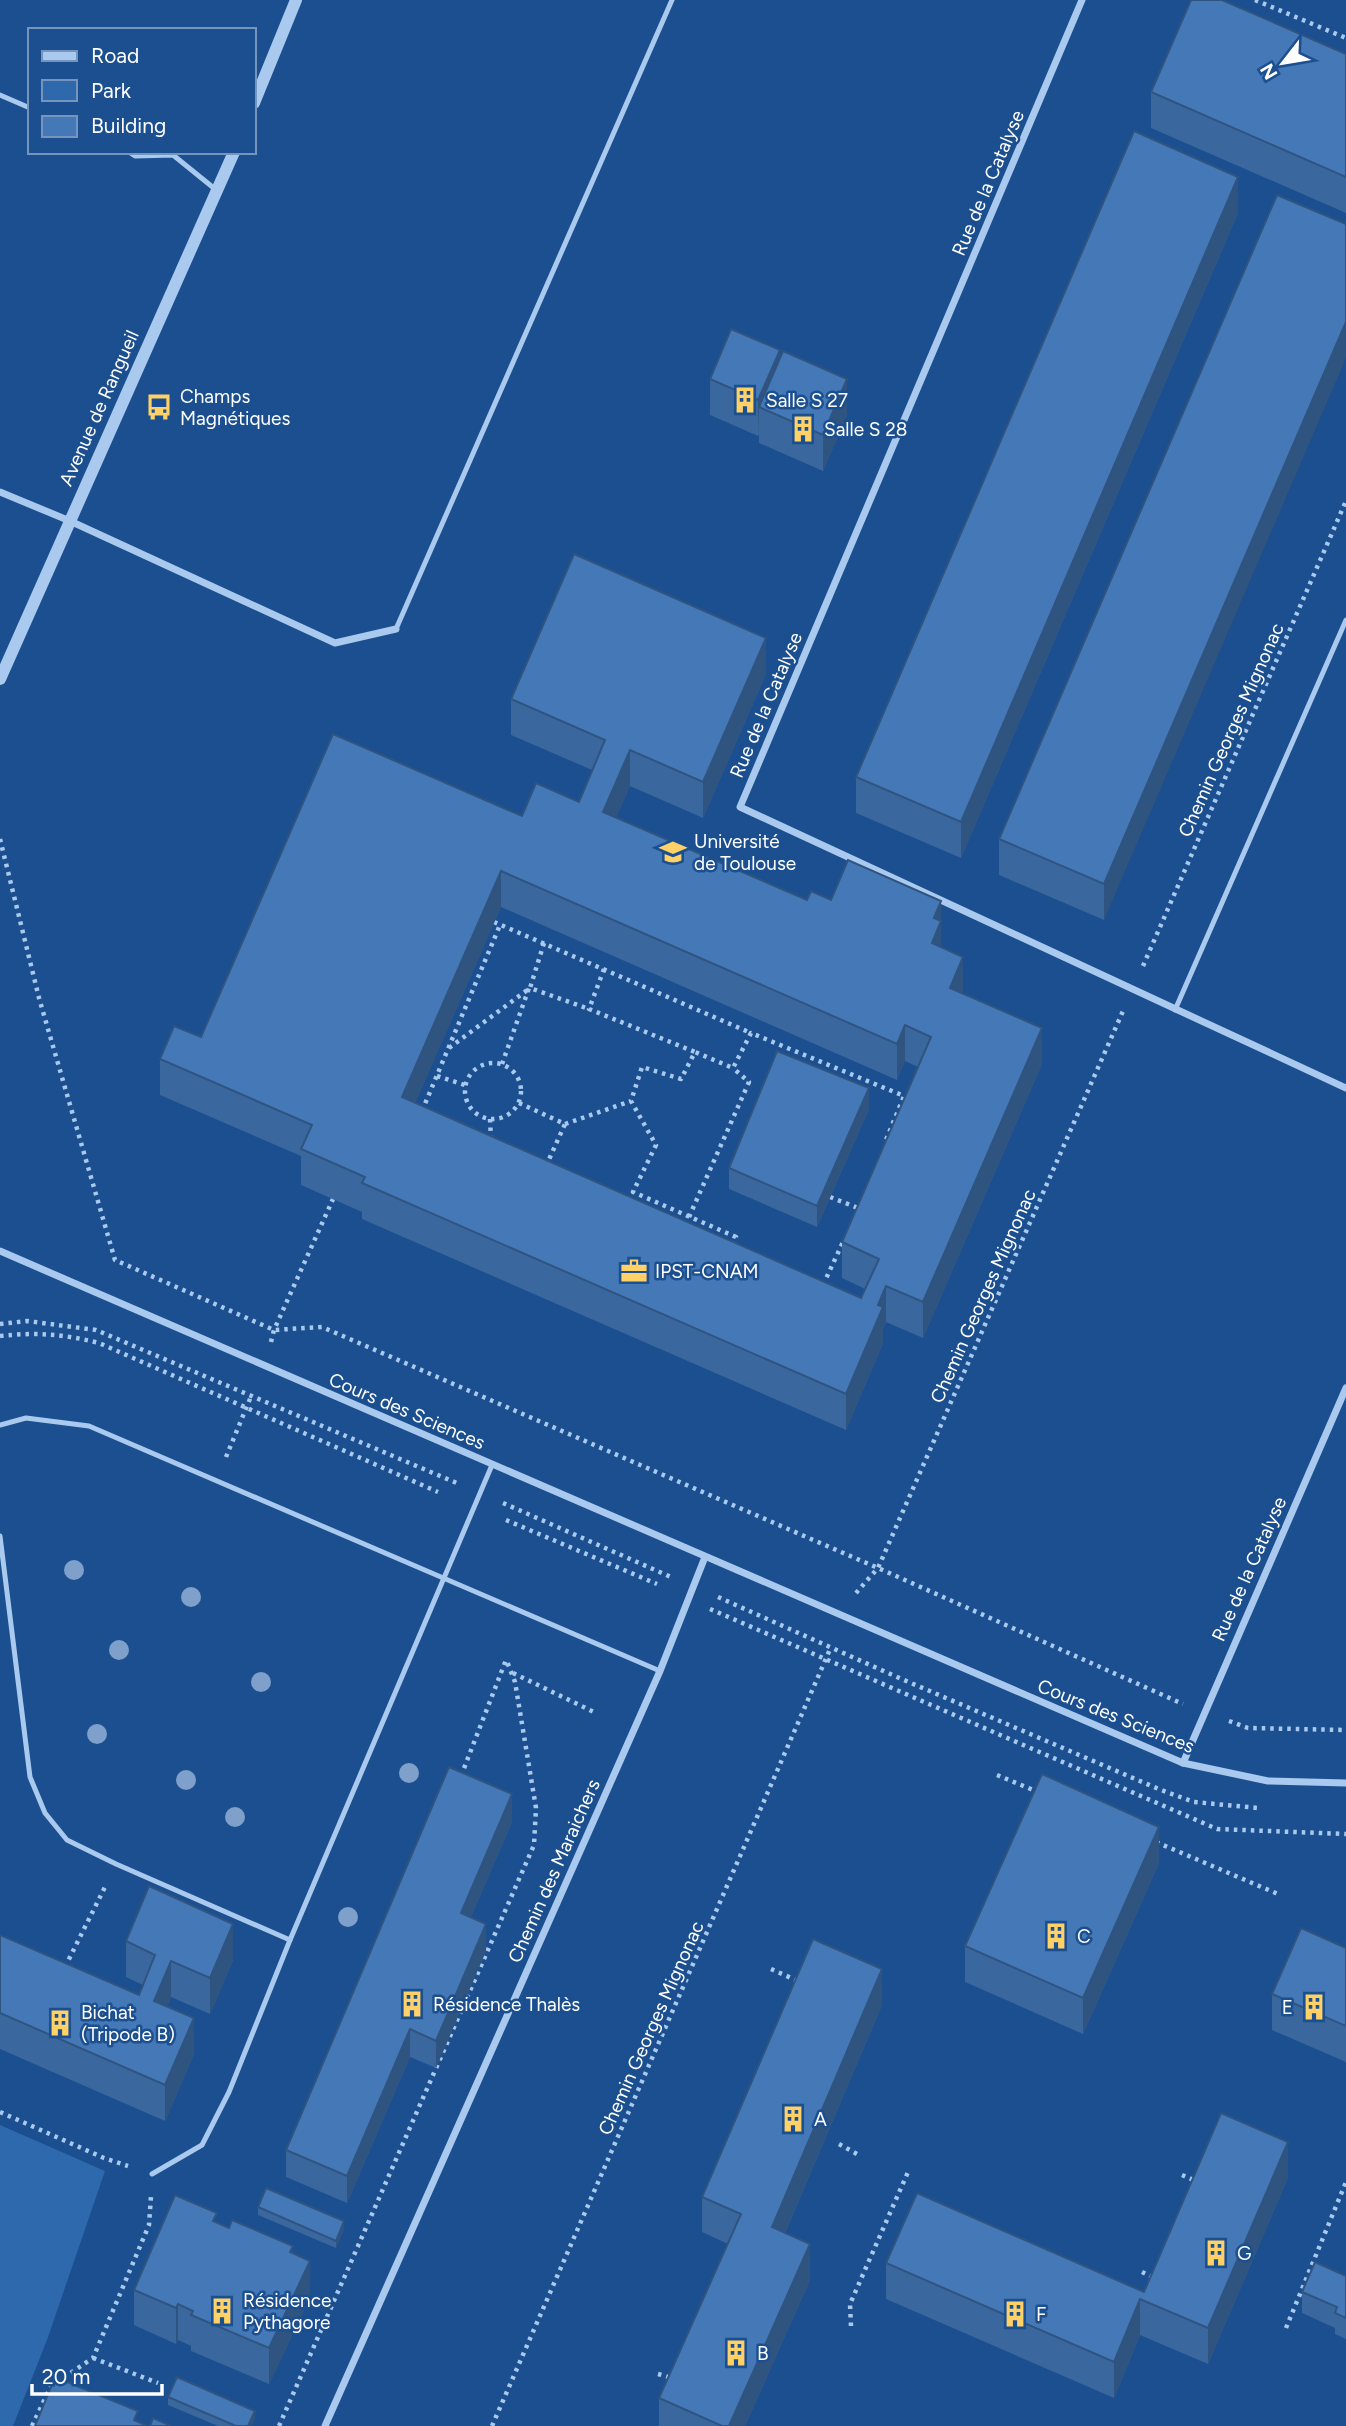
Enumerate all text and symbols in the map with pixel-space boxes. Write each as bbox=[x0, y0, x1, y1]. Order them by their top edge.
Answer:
legend bbox=[28, 28, 256, 154]
north arrow bbox=[1248, 28, 1318, 98]
text: Road bbox=[91, 43, 139, 68]
text: N bbox=[1255, 59, 1282, 84]
text: Park bbox=[91, 78, 132, 103]
street label: Rue de la Catalyse bbox=[947, 107, 1029, 259]
text: Building bbox=[91, 113, 166, 138]
street label: Avenue de Rangueil bbox=[54, 327, 144, 489]
place label: Champs Magnétiques bbox=[180, 385, 290, 430]
building icon: Salle S 27 bbox=[730, 385, 760, 415]
place label: Salle S 27 bbox=[766, 389, 848, 412]
bus stop icon: Champs Magnétiques bbox=[144, 392, 174, 422]
building icon: Salle S 28 bbox=[788, 414, 818, 444]
place label: Salle S 28 bbox=[824, 418, 907, 441]
street label: Chemin Georges Mignonac bbox=[1173, 619, 1289, 841]
street label: Rue de la Catalyse bbox=[725, 629, 807, 781]
place label: Université de Toulouse bbox=[694, 830, 796, 875]
school or university icon: Université de Toulouse bbox=[658, 837, 688, 867]
street label: Chemin Georges Mignonac bbox=[925, 1185, 1041, 1407]
office icon: IPST-CNAM bbox=[619, 1256, 649, 1286]
place label: IPST-CNAM bbox=[655, 1260, 759, 1283]
street label: Cours des Sciences bbox=[326, 1368, 489, 1454]
street label: Rue de la Catalyse bbox=[1207, 1493, 1291, 1645]
street label: Cours des Sciences bbox=[1034, 1674, 1198, 1758]
street label: Chemin des Maraichers bbox=[503, 1776, 605, 1966]
street label: Chemin Georges Mignonac bbox=[593, 1917, 709, 2139]
building icon: C bbox=[1041, 1921, 1071, 1951]
place label: C bbox=[1077, 1925, 1091, 1948]
building icon: Résidence Thalès bbox=[397, 1989, 427, 2019]
building icon: E bbox=[1299, 1992, 1329, 2022]
place label: Résidence Thalès bbox=[433, 1993, 580, 2016]
place label: E bbox=[1282, 1996, 1293, 2019]
place label: Bichat (Tripode B) bbox=[81, 2001, 175, 2046]
building icon: Bichat (Tripode B) bbox=[45, 2008, 75, 2038]
building icon: A bbox=[778, 2104, 808, 2134]
place label: A bbox=[814, 2108, 827, 2131]
building icon: G bbox=[1201, 2238, 1231, 2268]
place label: G bbox=[1237, 2242, 1251, 2265]
place label: Résidence Pythagore bbox=[243, 2289, 331, 2334]
building icon: Résidence Pythagore bbox=[207, 2296, 237, 2326]
building icon: F bbox=[1000, 2299, 1030, 2329]
place label: F bbox=[1036, 2303, 1046, 2326]
building icon: B bbox=[721, 2338, 751, 2368]
place label: B bbox=[757, 2342, 769, 2365]
scale bar bbox=[32, 2352, 161, 2396]
text: 20 m bbox=[42, 2364, 90, 2389]

